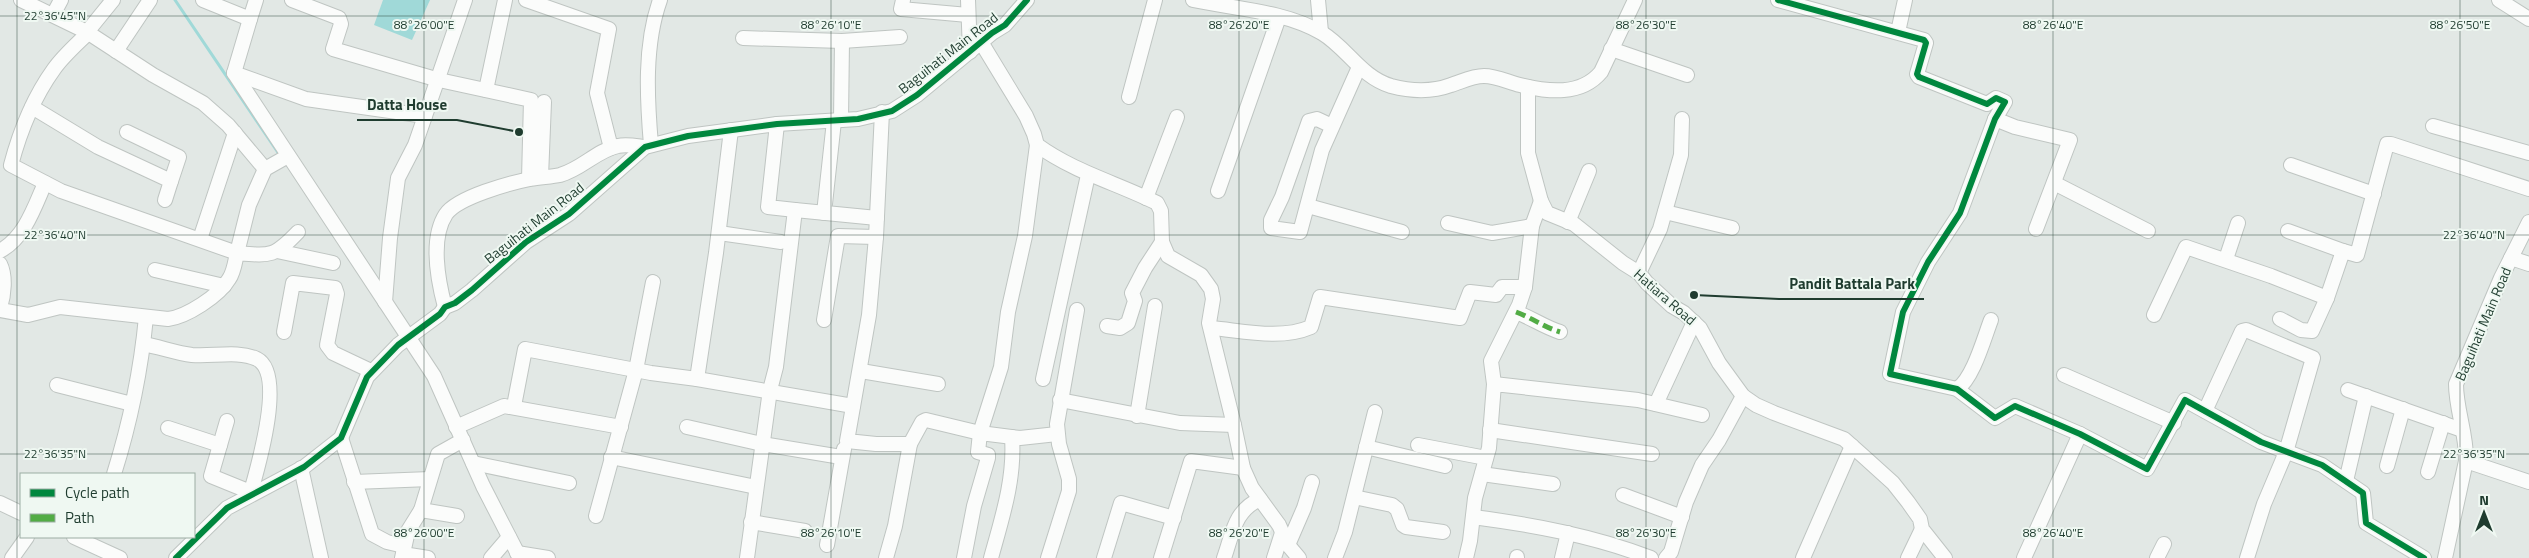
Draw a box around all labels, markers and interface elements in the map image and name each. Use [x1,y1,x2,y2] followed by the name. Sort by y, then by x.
[24,6,86,25] text: 22°36'45"N
[893,7,1002,98] street label: Baguihati Main Road
[394,15,455,34] text: 88°26'00"E
[801,15,862,34] text: 88°26'10"E
[1209,15,1270,34] text: 88°26'20"E
[1616,15,1677,34] text: 88°26'30"E
[2023,15,2084,34] text: 88°26'40"E
[2430,15,2491,34] text: 88°26'50"E
[357,90,457,120] callout: Datta House
[367,93,447,116] text: Datta House
[479,177,588,268] street label: Baguihati Main Road
[24,225,86,244] text: 22°36'40"N
[2443,225,2505,244] text: 22°36'40"N
[1629,264,1701,330] street label: Hatiara Road
[2449,264,2516,384] street label: Baguihati Main Road
[1779,269,1924,299] callout: Pandit Battala Park
[1789,272,1915,295] text: Pandit Battala Park
[24,444,86,463] text: 22°36'35"N
[2443,444,2505,463] text: 22°36'35"N
[20,473,195,538] legend
[65,481,130,504] text: Cycle path
[2459,488,2509,538] north arrow
[2479,489,2489,510] text: N
[65,506,95,529] text: Path
[394,523,455,542] text: 88°26'00"E
[801,523,862,542] text: 88°26'10"E
[1209,523,1270,542] text: 88°26'20"E
[1616,523,1677,542] text: 88°26'30"E
[2023,523,2084,542] text: 88°26'40"E

